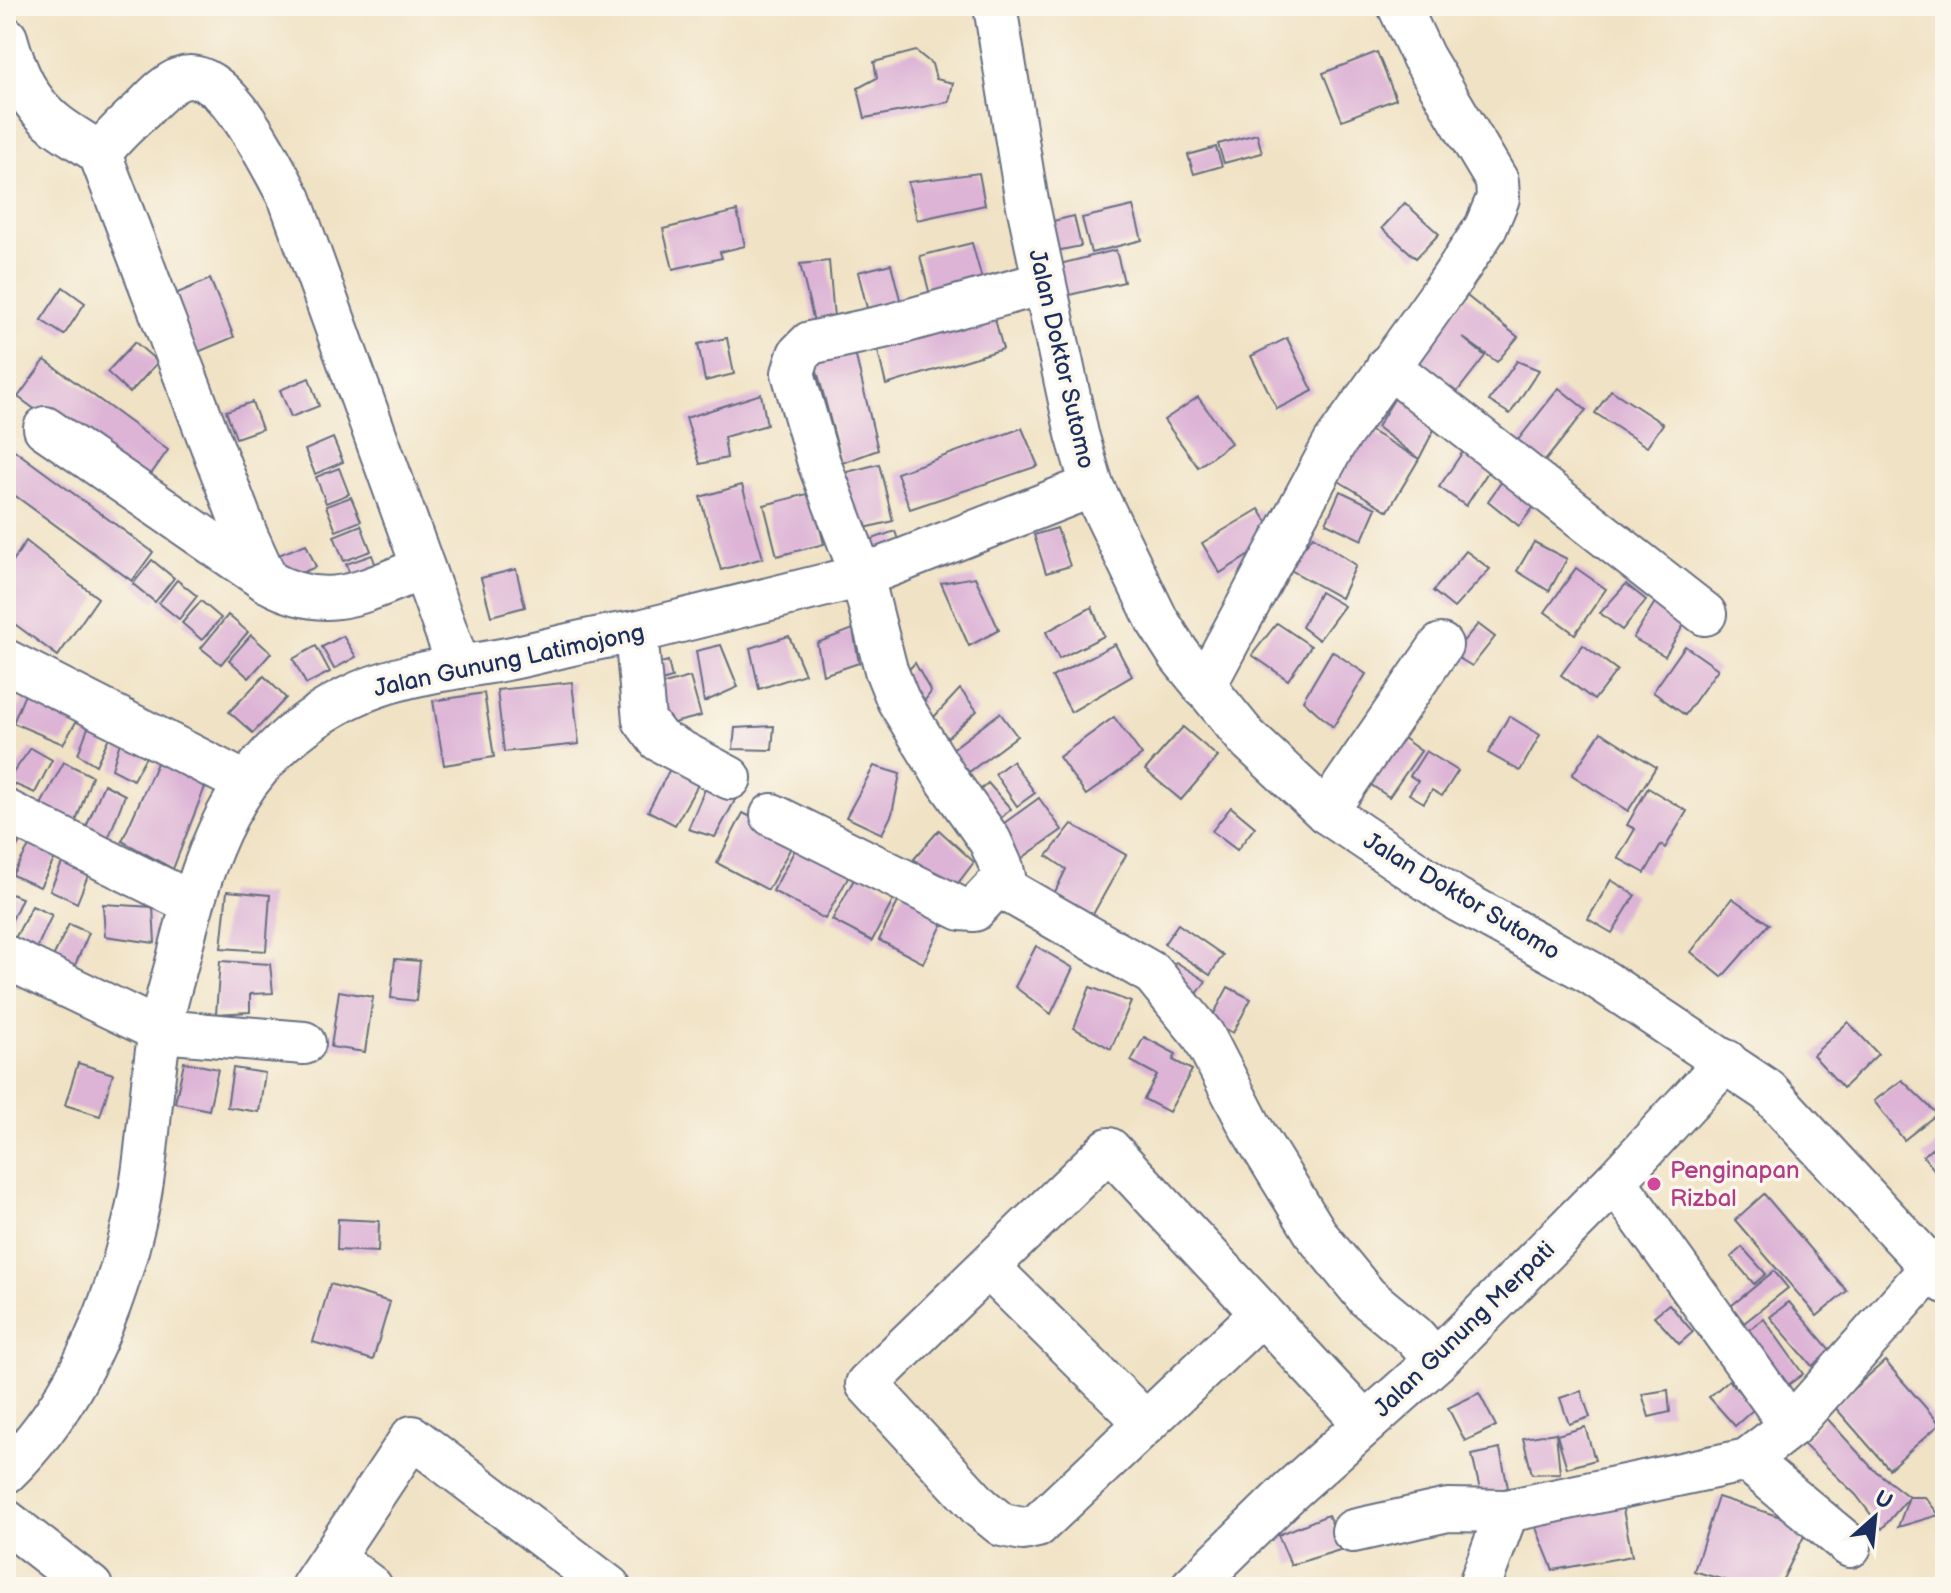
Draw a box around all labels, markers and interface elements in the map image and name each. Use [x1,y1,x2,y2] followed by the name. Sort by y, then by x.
[1022,247,1101,472] street label: Jalan Doktor Sutomo
[371,618,647,703] street label: Jalan Gunung Latimojong
[1358,826,1565,967] street label: Jalan Doktor Sutomo
[1670,1156,1800,1213] place label: Penginapan Rizbal
[1645,1175,1663,1193] marker: Penginapan Rizbal
[1368,1235,1561,1423] street label: Jalan Gunung Merpati
[1835,1477,1915,1557] north arrow
[1870,1485,1897,1516] text: U

